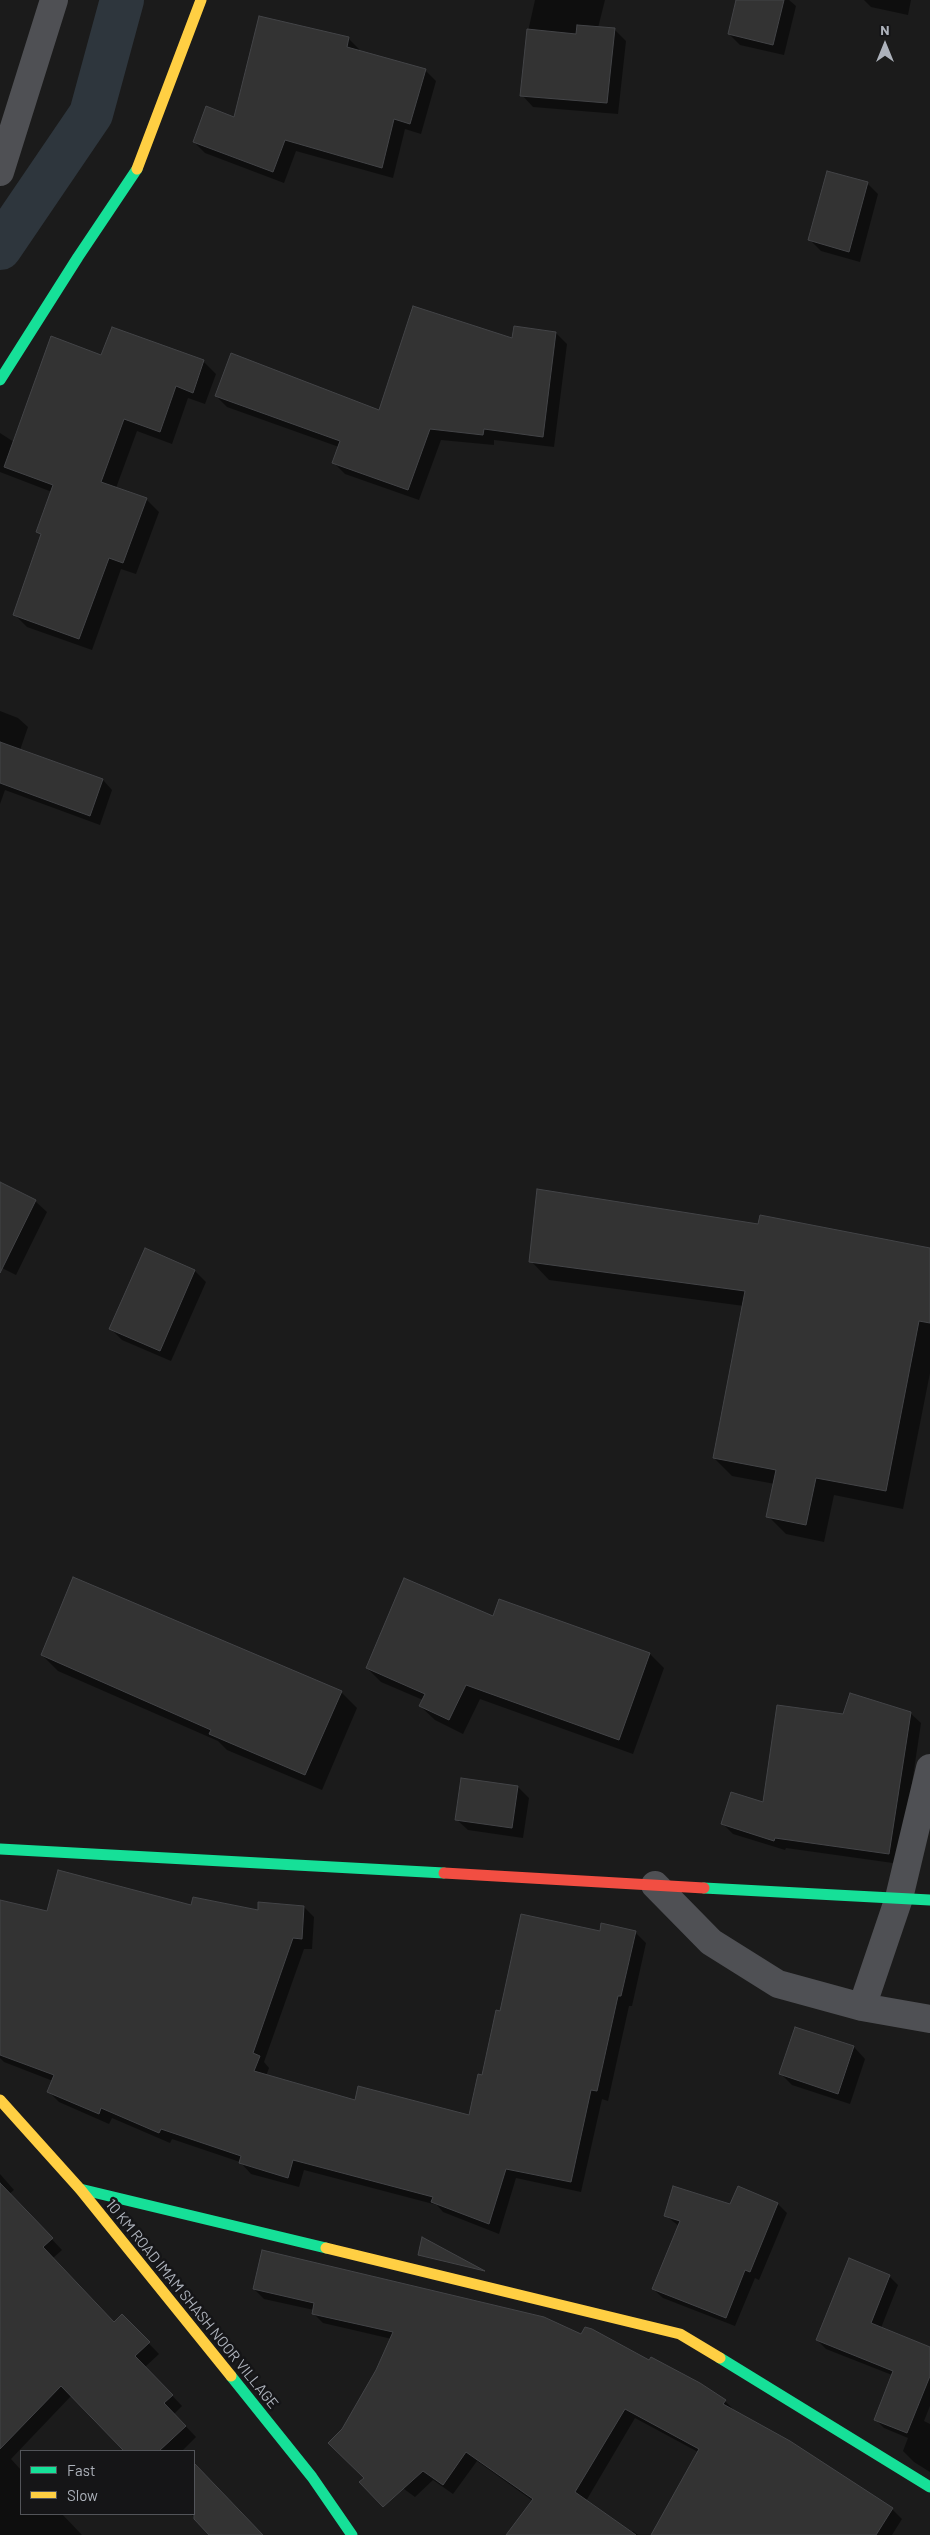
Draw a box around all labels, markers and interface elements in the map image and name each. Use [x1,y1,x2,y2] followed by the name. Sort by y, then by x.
[860,20,910,70] north arrow
[880,21,890,38] text: N
[102,2196,282,2412] street label: 10 KM ROAD IMAM SHASH NOOR VILLAGE
[20,2450,195,2515] legend
[67,2461,95,2479] text: Fast
[67,2486,98,2504] text: Slow

